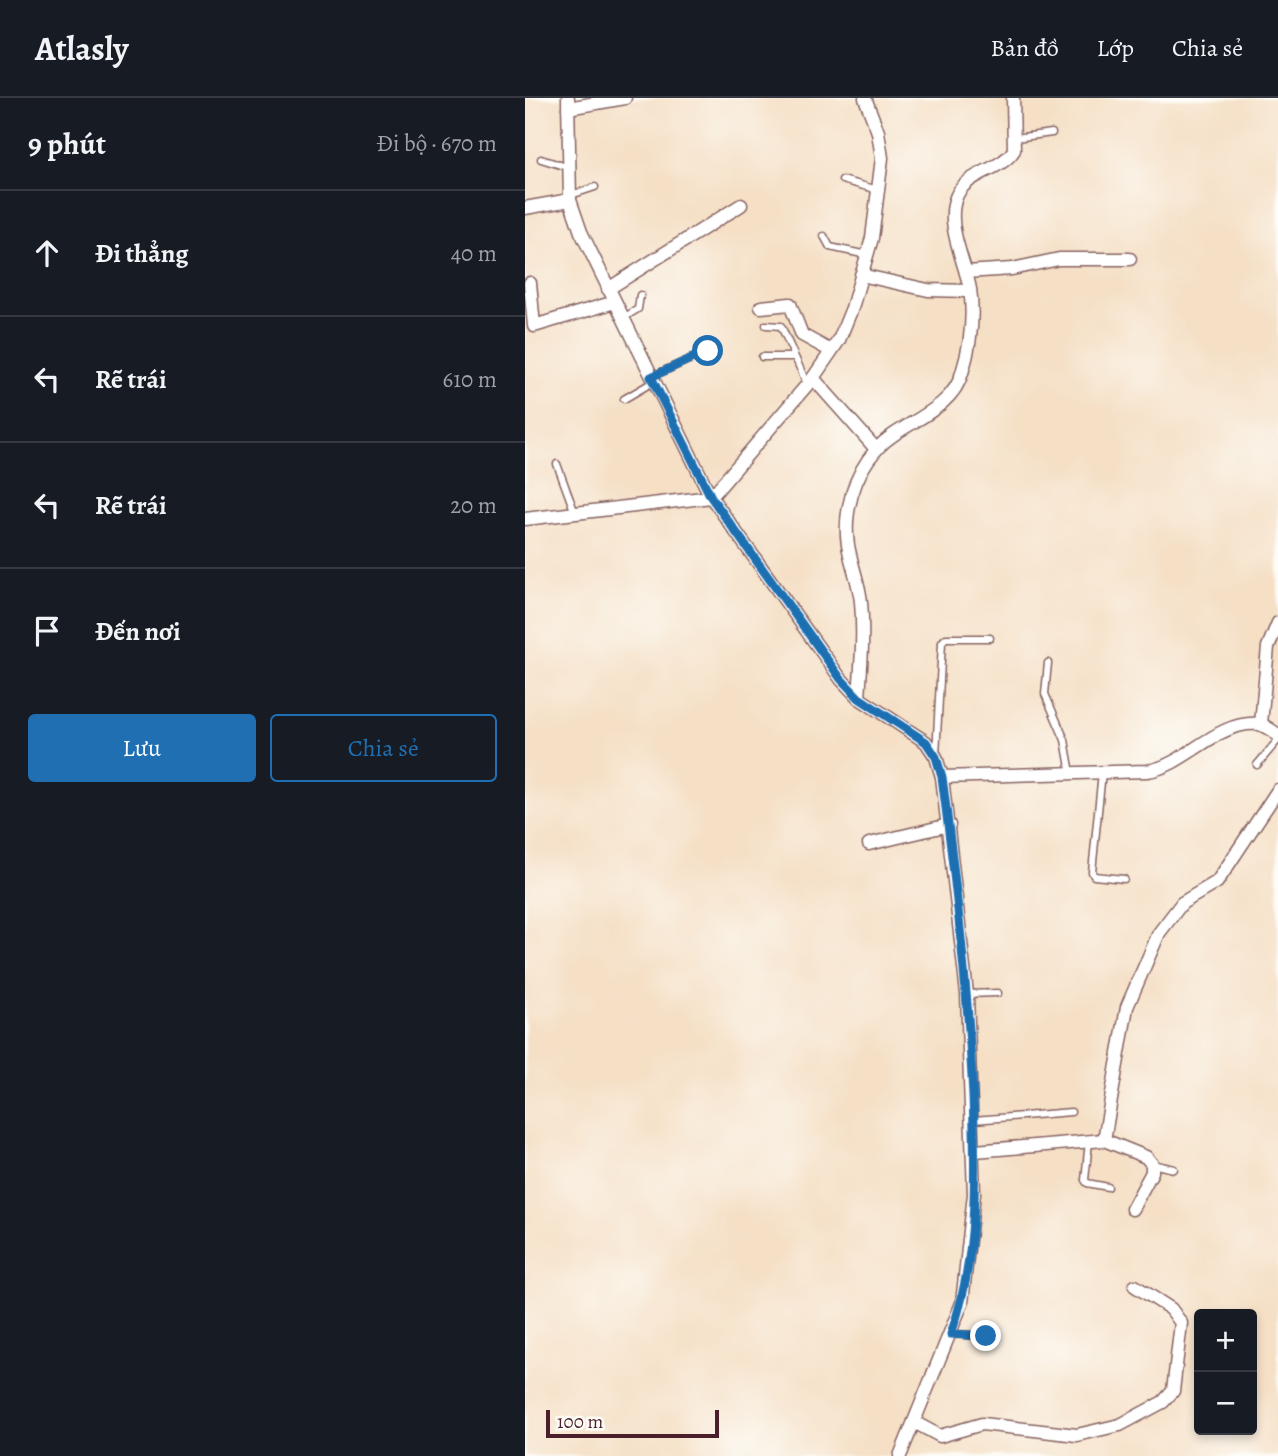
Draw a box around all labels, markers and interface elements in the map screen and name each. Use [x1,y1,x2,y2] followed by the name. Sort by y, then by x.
[35,26,129,71] text: Atlasly
[991,32,1059,64] text: Bản đồ
[1097,32,1134,64] text: Lớp
[1172,32,1243,64] text: Chia sẻ
[28,124,106,164] text: 9 phút
[377,128,497,159] text: Đi bộ · 670 m
[28,234,66,272] icon: ahead
[95,236,189,271] text: Đi thẳng
[451,238,497,269] text: 40 m
[692,335,723,366] route start
[28,360,66,398] icon: left
[95,362,167,397] text: Rẽ trái
[443,364,497,395] text: 610 m
[28,486,66,524] icon: left
[95,488,167,523] text: Rẽ trái
[450,490,497,521] text: 20 m
[28,612,66,650] icon: arrive
[95,614,181,649] text: Đến nơi
[28,714,256,782] button: Lưu
[270,714,497,782] button: Chia sẻ
[1194,1309,1257,1435] map controls
[1194,1309,1257,1372] button: +
[970,1320,1001,1351] route end
[1194,1372,1257,1435] button: −
[546,1407,719,1439] scale bar
[557,1409,603,1435] text: 100 m

